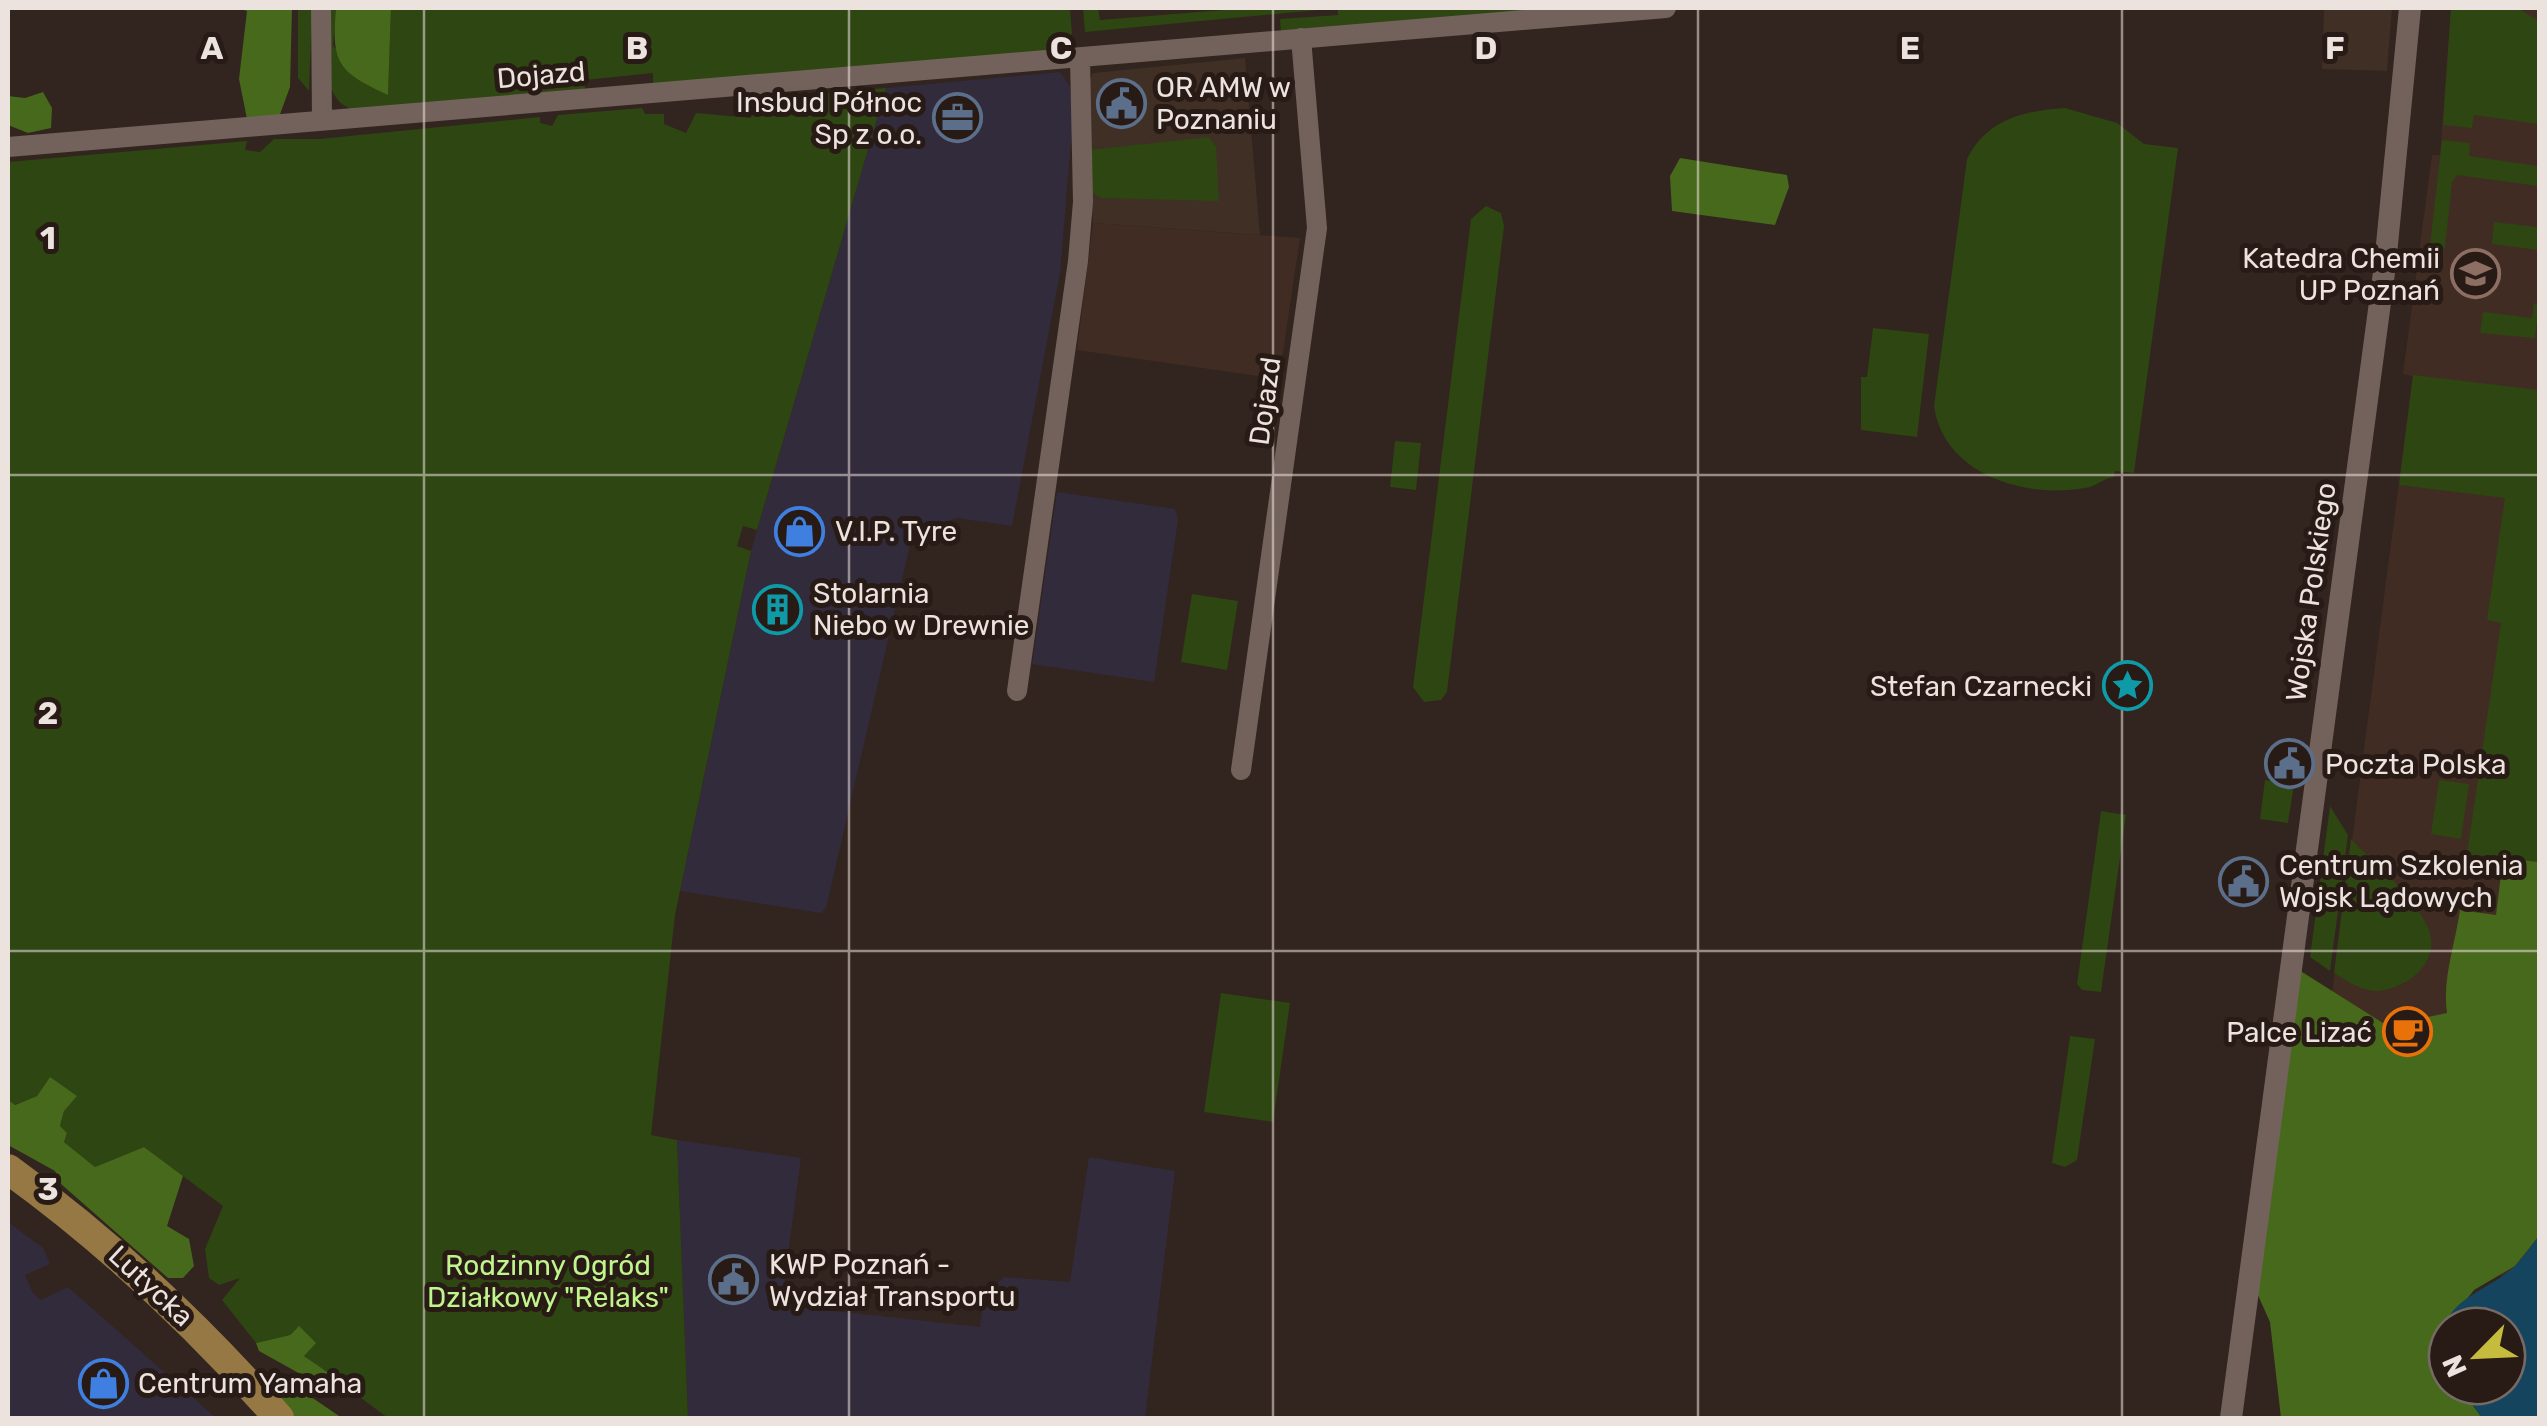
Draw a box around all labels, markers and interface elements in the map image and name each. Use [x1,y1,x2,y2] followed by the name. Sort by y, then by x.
[201,29,224,67] text: A
[626,29,648,67] text: B
[1050,29,1072,67] text: C
[1475,29,1497,67] text: D
[1900,29,1920,67] text: E
[2325,29,2345,67] text: F
[495,55,587,95] street label: Dojazd
[1156,71,1291,136] place label: OR AMW w Poznaniu
[1095,77,1147,129] public building icon: OR AMW w Poznaniu
[736,86,922,151] place label: Insbud Północ Sp z o.o.
[931,92,983,144] office icon: Insbud Północ Sp z o.o.
[40,219,56,257] text: 1
[2242,242,2440,307] place label: Katedra Chemii UP Poznań
[2449,248,2501,300] school or university icon: Katedra Chemii UP Poznań
[1242,355,1288,447] street label: Dojazd
[2279,481,2343,703] street label: Wojska Polskiego
[774,505,826,557] shop icon: V.I.P. Tyre
[835,515,957,548] place label: V.I.P. Tyre
[813,577,1029,642] place label: Stolarnia Niebo w Drewnie
[752,583,804,635] building icon: Stolarnia Niebo w Drewnie
[2101,660,2153,712] place icon: Stefan Czarnecki
[1870,670,2092,703] place label: Stefan Czarnecki
[38,694,58,732] text: 2
[2264,738,2316,790] public building icon: Poczta Polska
[2325,748,2506,781] place label: Poczta Polska
[2279,849,2523,914] place label: Centrum Szkolenia Wojsk Lądowych
[2218,855,2270,907] public building icon: Centrum Szkolenia Wojsk Lądowych
[2381,1006,2433,1058] cafe icon: Palce Lizać
[2226,1016,2372,1049] place label: Palce Lizać
[37,1170,59,1208] text: 3
[102,1239,200,1333] street label: Lutycka
[769,1248,1016,1313] place label: KWP Poznań - Wydział Transportu
[427,1249,669,1314] park label: Rodzinny Ogród Działkowy "Relaks"
[708,1254,760,1306] public building icon: KWP Poznań - Wydział Transportu
[2427,1306,2527,1406] north arrow
[2435,1350,2474,1382] text: N
[77,1357,129,1409] shop icon: Centrum Yamaha
[138,1367,362,1400] place label: Centrum Yamaha

